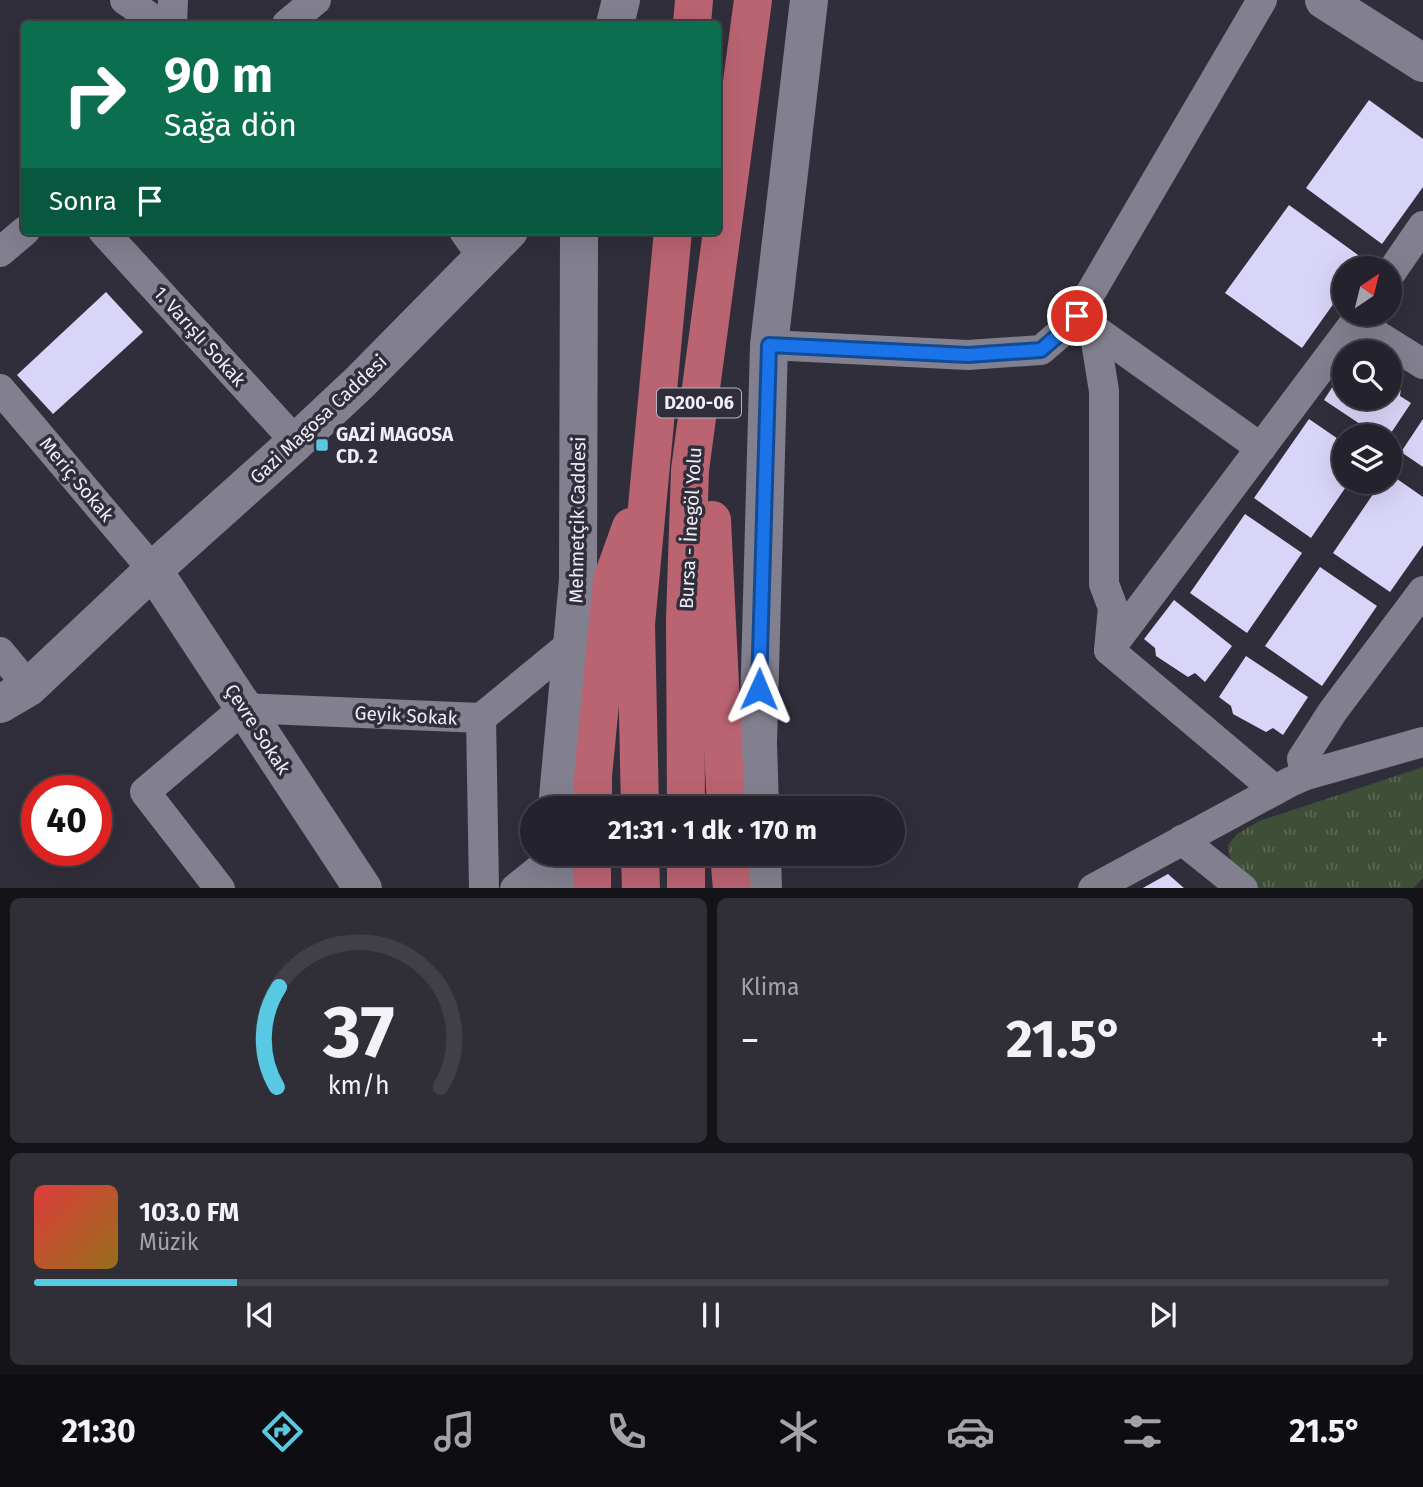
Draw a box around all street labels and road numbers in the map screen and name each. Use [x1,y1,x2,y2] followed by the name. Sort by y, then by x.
[149,282,251,391] street label: 1. Varışlı Sokak
[245,350,392,489] street label: Gazi Magosa Caddesi
[657,388,741,418] road number: D200-06
[35,433,119,526] street label: Meriç Sokak
[565,436,590,604] street label: Mehmetçik Caddesi
[675,447,706,609] street label: Bursa - İnegöl Yolu
[220,680,295,779] street label: Çevre Sokak
[354,701,458,730] street label: Geyik Sokak

